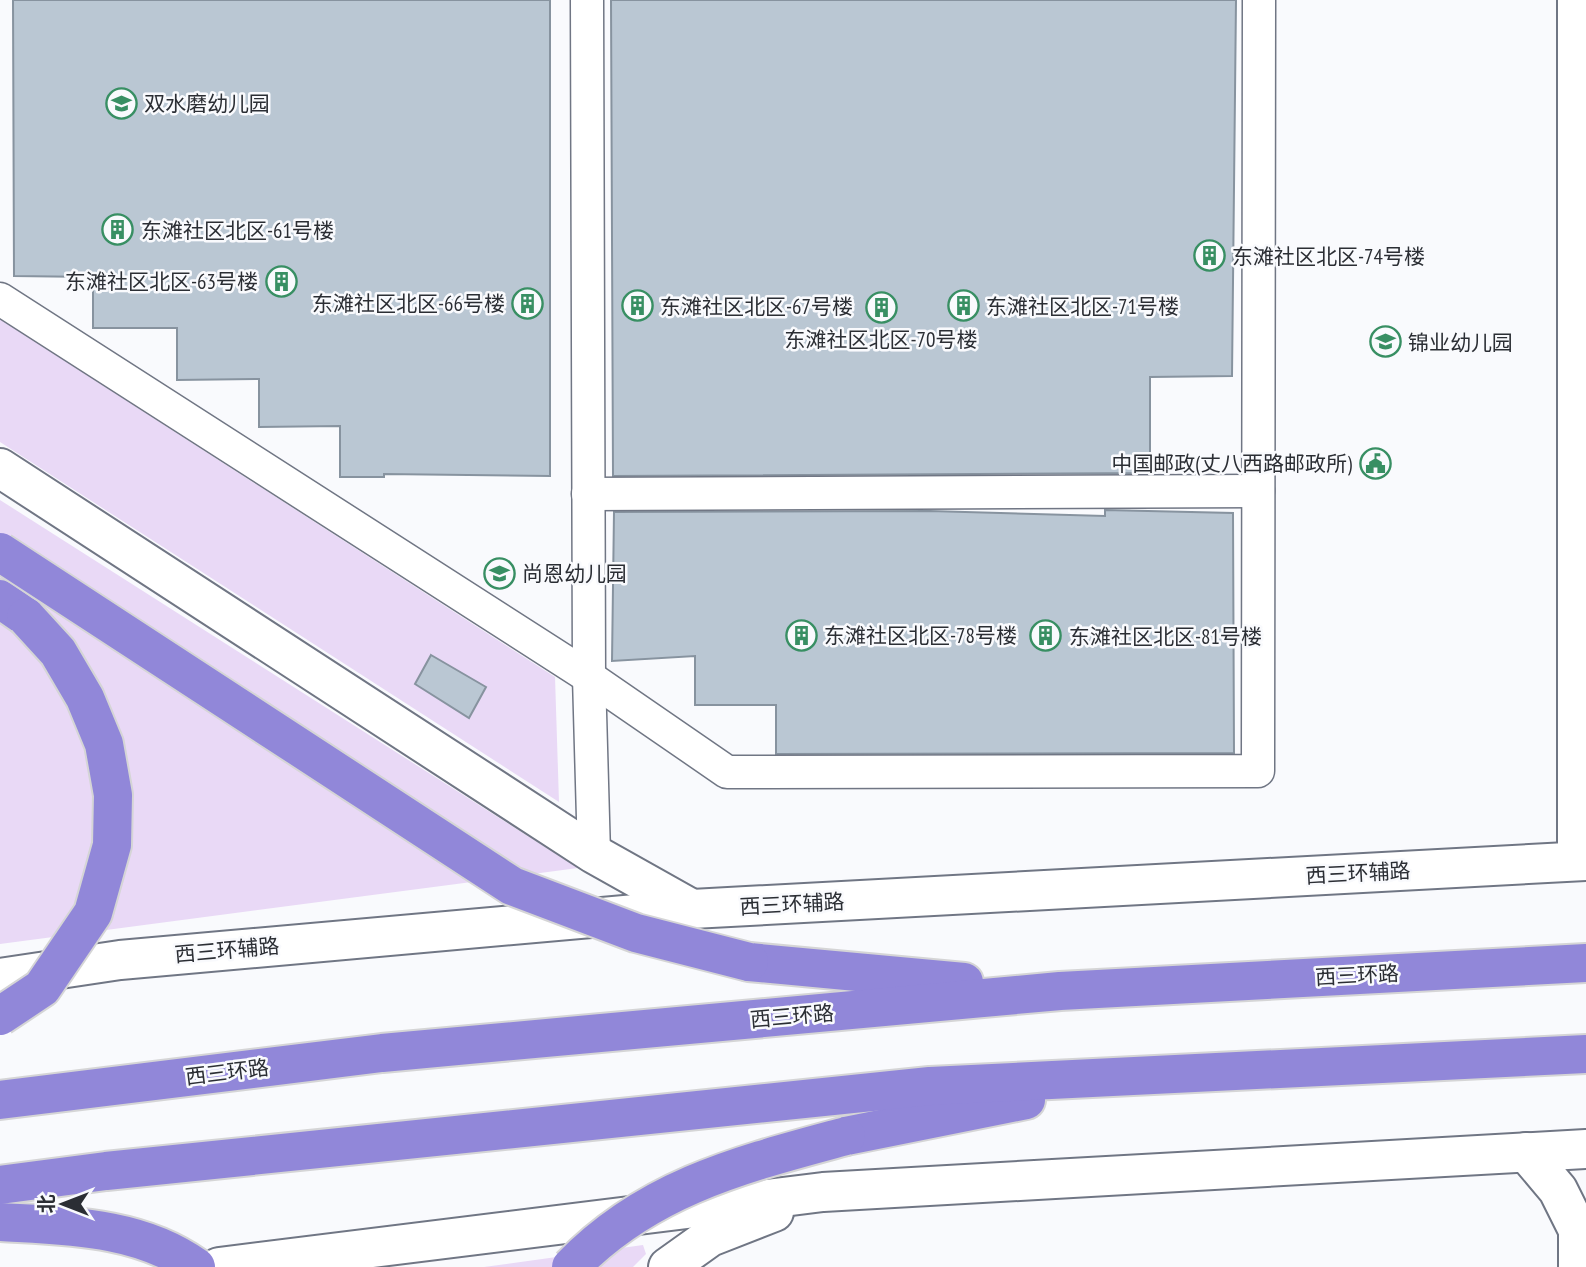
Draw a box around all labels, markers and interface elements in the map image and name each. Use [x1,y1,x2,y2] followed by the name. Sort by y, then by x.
[104,86,138,120] school or university icon: 双水磨幼儿园
[144,90,270,117] place label: 双水磨幼儿园
[101,213,135,247] building icon: 东滩社区北区-61号楼
[141,217,334,244] place label: 东滩社区北区-61号楼
[1192,239,1226,273] building icon: 东滩社区北区-74号楼
[1232,243,1425,270] place label: 东滩社区北区-74号楼
[264,264,298,298] building icon: 东滩社区北区-63号楼
[65,268,258,295] place label: 东滩社区北区-63号楼
[511,286,545,320] building icon: 东滩社区北区-66号楼
[620,289,654,323] building icon: 东滩社区北区-67号楼
[946,289,980,323] building icon: 东滩社区北区-71号楼
[312,290,505,317] place label: 东滩社区北区-66号楼
[864,290,898,324] building icon: 东滩社区北区-70号楼
[660,293,853,320] place label: 东滩社区北区-67号楼
[986,293,1179,320] place label: 东滩社区北区-71号楼
[1368,325,1402,359] school or university icon: 锦业幼儿园
[784,326,978,353] place label: 东滩社区北区-70号楼
[1408,329,1513,356] place label: 锦业幼儿园
[1358,446,1392,480] public building icon: 中国邮政(丈八西路邮政所)
[1111,450,1352,477] place label: 中国邮政(丈八西路邮政所)
[482,556,516,590] school or university icon: 尚恩幼儿园
[522,560,627,587] place label: 尚恩幼儿园
[784,618,818,652] building icon: 东滩社区北区-78号楼
[1029,619,1063,653] building icon: 东滩社区北区-81号楼
[824,622,1017,649] place label: 东滩社区北区-78号楼
[1069,623,1262,650] place label: 东滩社区北区-81号楼
[1305,857,1411,889] street label: 西三环辅路
[739,888,845,920] street label: 西三环辅路
[174,932,280,968] street label: 西三环辅路
[1314,959,1400,991] street label: 西三环路
[749,999,835,1033] street label: 西三环路
[184,1053,270,1091] street label: 西三环路
[28,1169,98,1239] north arrow
[34,1194,58,1214] text: 北

